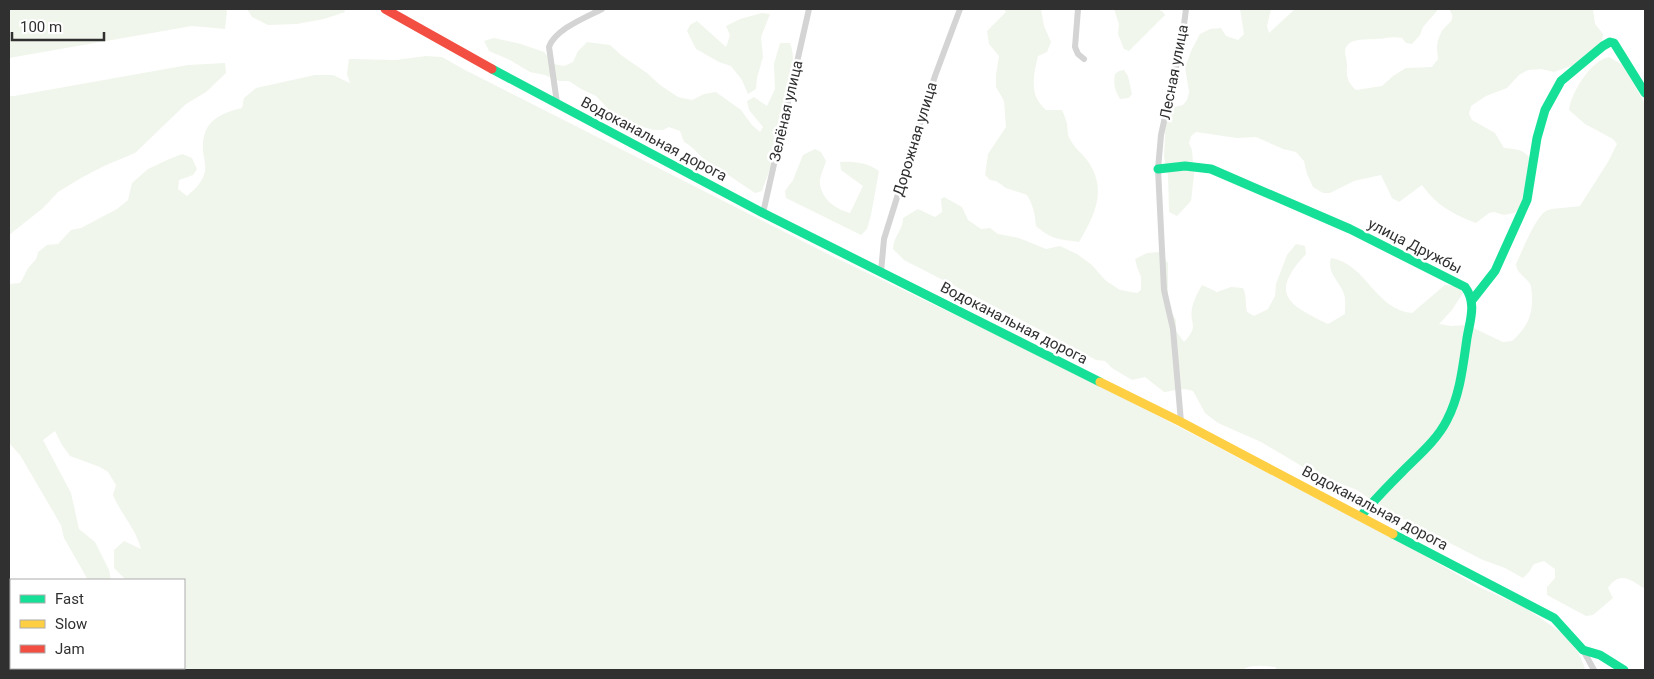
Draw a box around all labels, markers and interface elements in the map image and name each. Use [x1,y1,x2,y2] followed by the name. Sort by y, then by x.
[12,10,105,42] scale bar
[20,18,62,36] text: 100 m
[1156,23,1192,121] street label: Лесная улица
[766,59,806,163] street label: Зелёная улица
[889,80,941,198] street label: Дорожная улица
[578,93,730,185] street label: Водоканальная дорога
[1365,215,1465,277] street label: улица Дружбы
[937,278,1091,368] street label: Водоканальная дорога
[1299,462,1451,554] street label: Водоканальная дорога
[10,579,185,669] legend
[55,590,84,608] text: Fast
[55,615,87,633] text: Slow
[55,640,85,658] text: Jam

